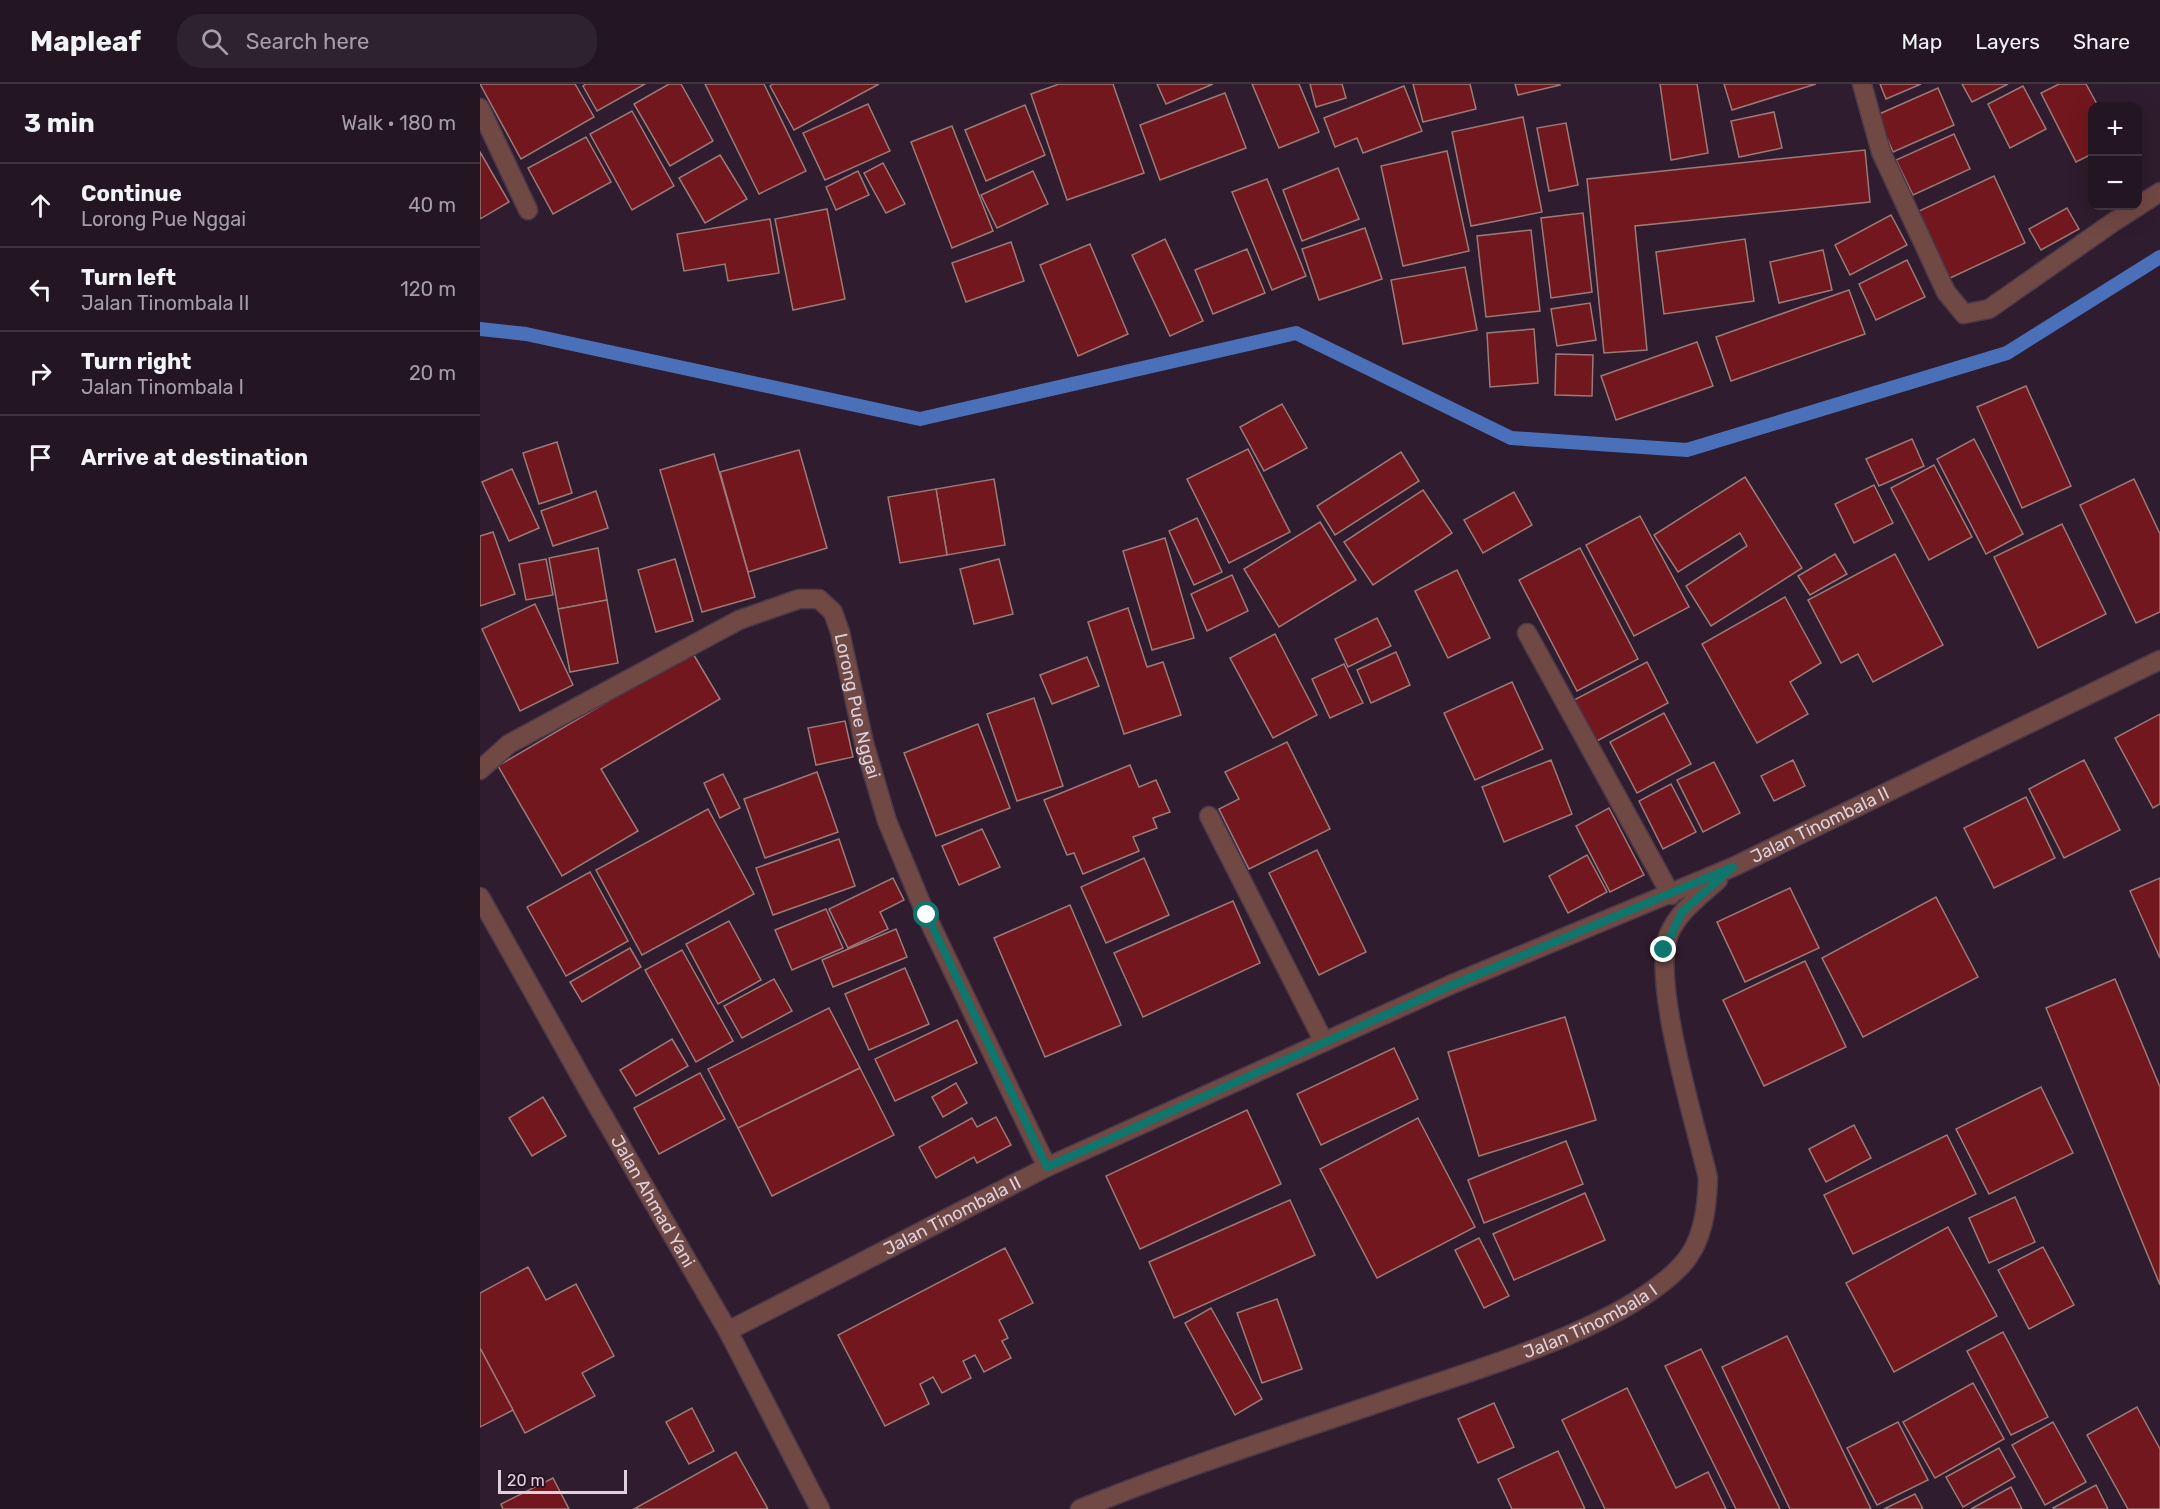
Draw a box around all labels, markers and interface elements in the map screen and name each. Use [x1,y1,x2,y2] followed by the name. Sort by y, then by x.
[177,14,597,68] search box
[30,25,141,58] text: Mapleaf
[198,25,231,58] icon: search
[246,28,369,55] text: Search here
[1901,29,1942,54] text: Map
[1975,29,2040,54] text: Layers
[2073,29,2130,54] text: Share
[2088,102,2142,210] map controls
[2088,102,2142,156] button: +
[24,108,95,139] text: 3 min
[341,111,456,135] text: Walk · 180 m
[2088,156,2142,210] button: −
[81,180,182,207] text: Continue
[24,189,57,222] icon: ahead
[408,193,456,217] text: 40 m
[81,207,246,231] text: Lorong Pue Nggai
[81,264,176,291] text: Turn left
[24,273,57,306] icon: left
[400,277,456,301] text: 120 m
[81,291,249,315] text: Jalan Tinombala II
[81,348,191,375] text: Turn right
[24,357,57,390] icon: right
[409,361,456,385] text: 20 m
[81,375,244,399] text: Jalan Tinombala I
[24,441,57,474] icon: arrive
[81,444,308,471] text: Arrive at destination
[830,631,885,781] street label: Lorong Pue Nggai
[1747,782,1893,868] street label: Jalan Tinombala II
[913,901,939,927] route start
[1650,936,1676,962] route end
[606,1131,700,1271] street label: Jalan Ahmad Yani
[880,1171,1025,1260] street label: Jalan Tinombala II
[1520,1279,1662,1363] street label: Jalan Tinombala I
[498,1467,627,1494] scale bar
[507,1471,545,1490] text: 20 m

